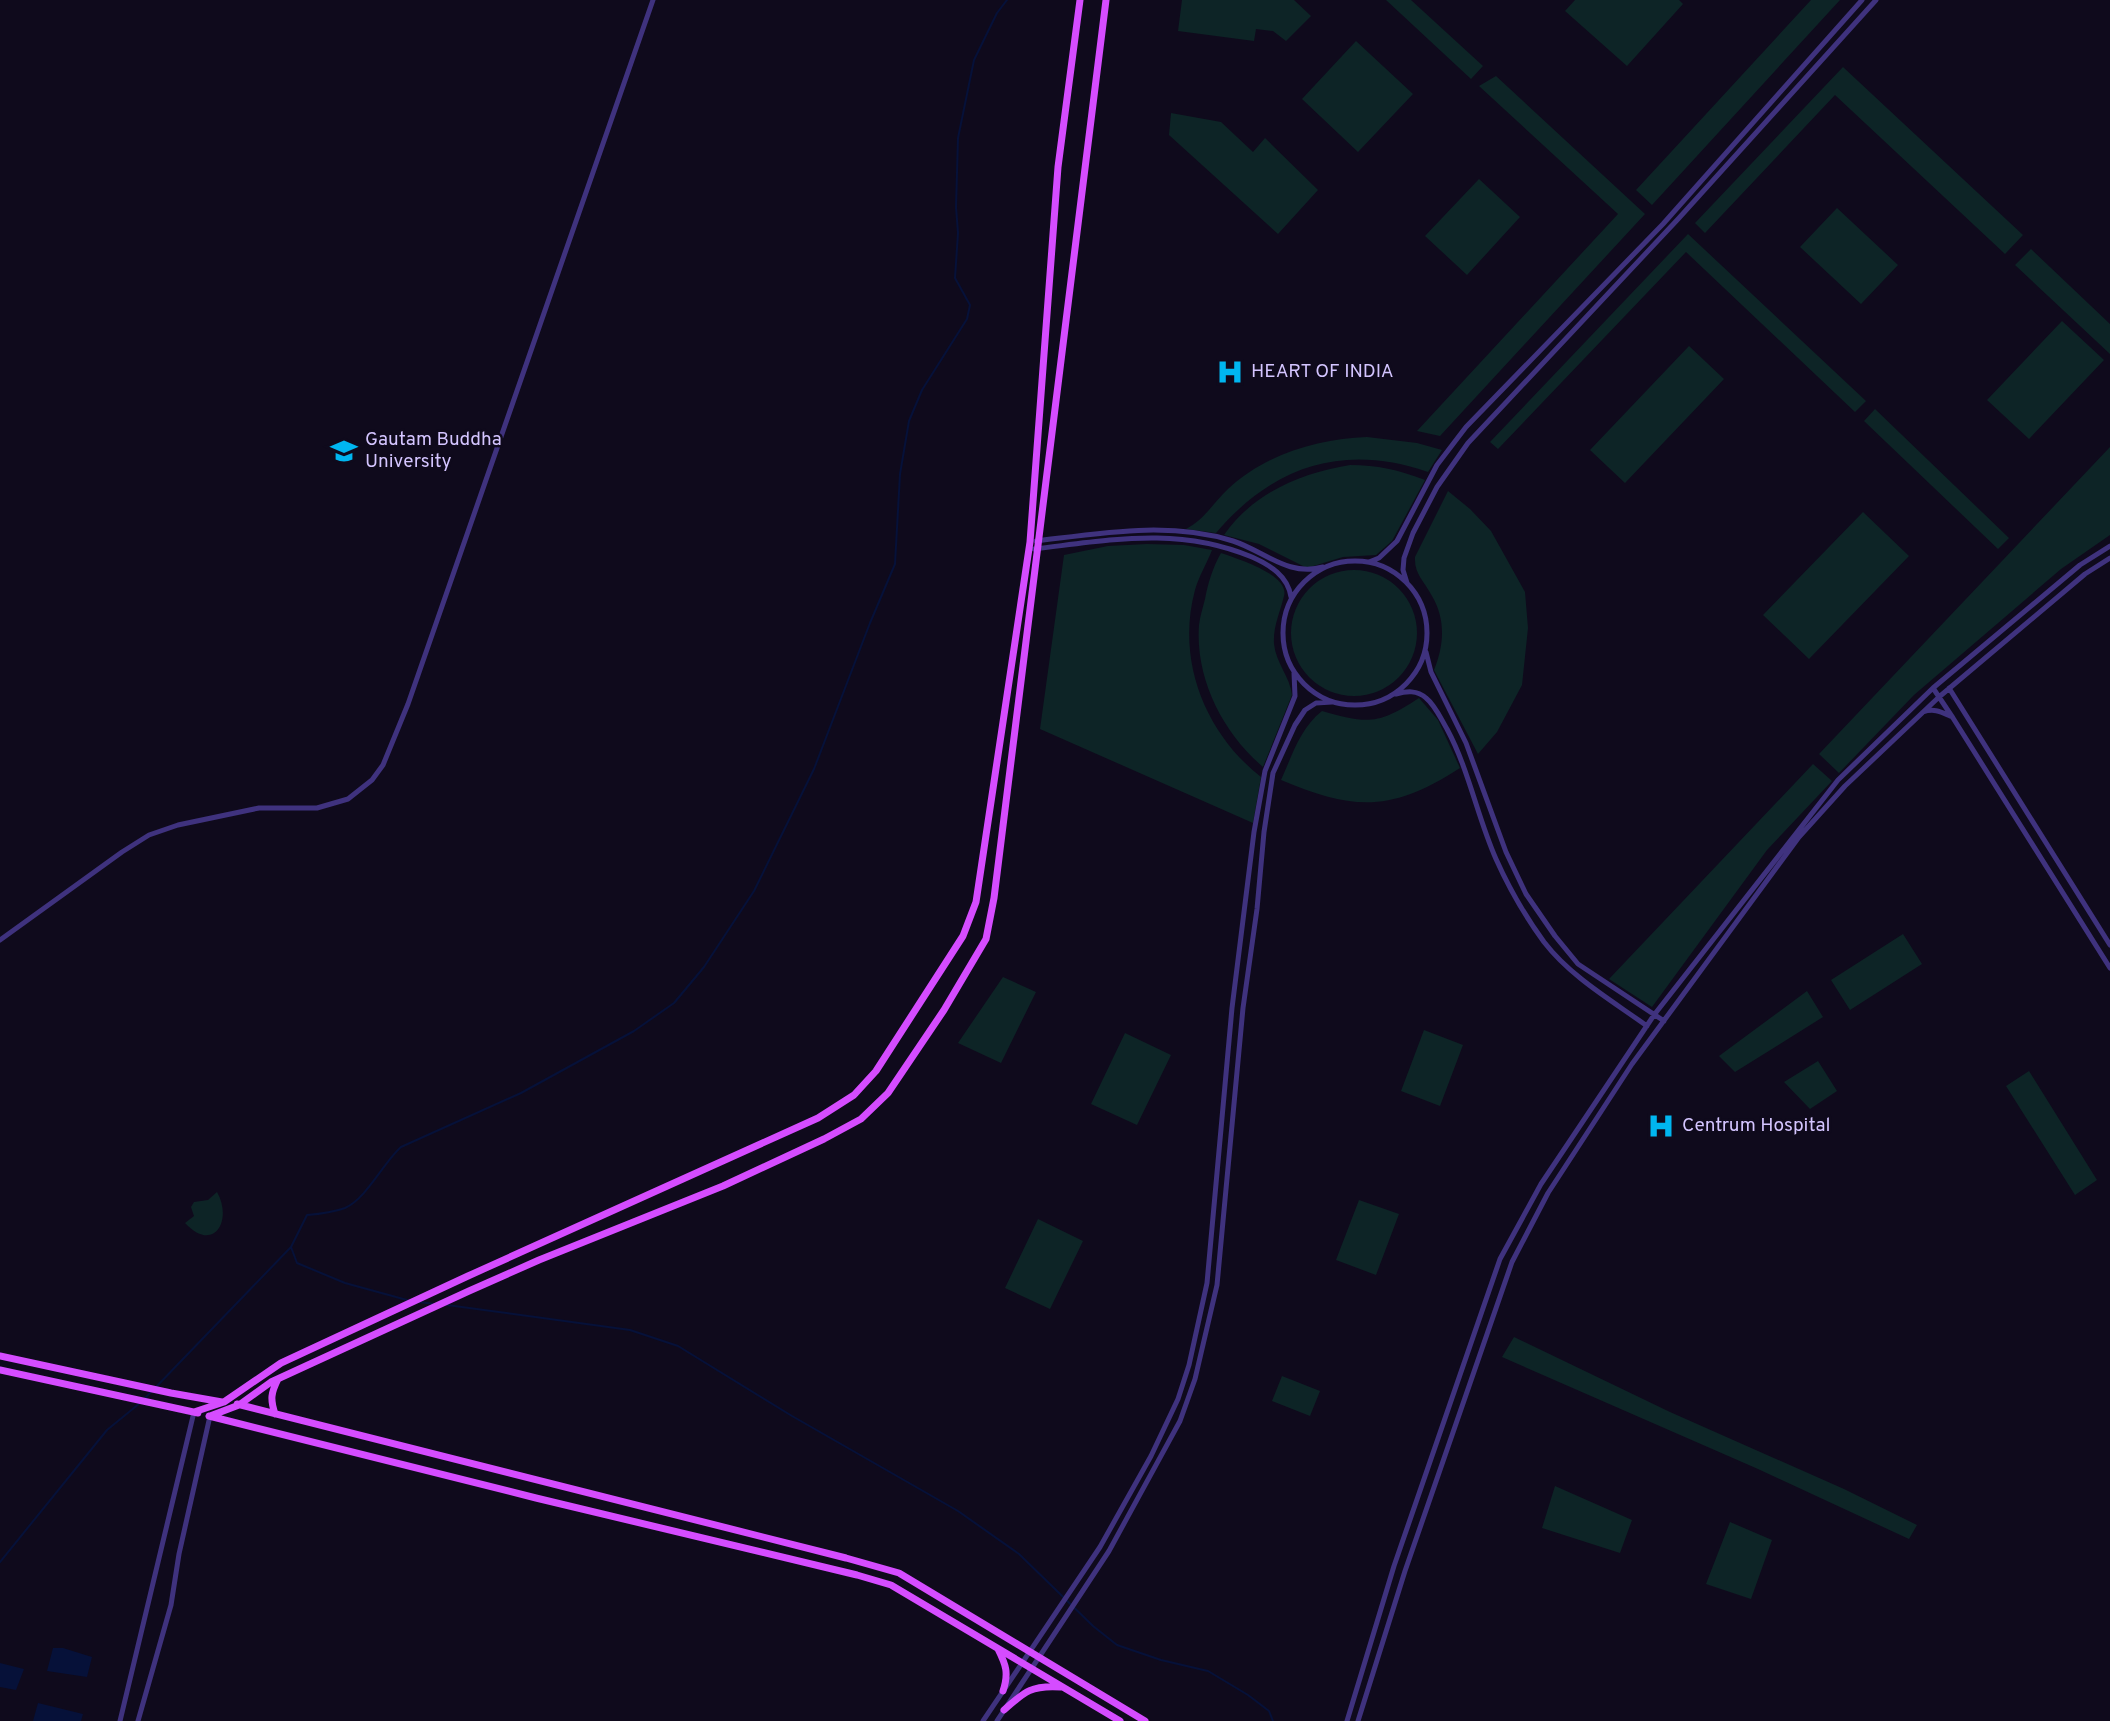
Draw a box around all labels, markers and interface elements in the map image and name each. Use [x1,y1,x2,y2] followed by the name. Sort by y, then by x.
[1215,357,1245,387] hospital icon: HEART OF INDIA
[1251,360,1394,384] place label: HEART OF INDIA
[365,428,502,474] place label: Gautam Buddha University
[329,436,359,466] school or university icon: Gautam Buddha University
[1646,1111,1676,1141] hospital icon: Centrum Hospital
[1682,1114,1830,1138] place label: Centrum Hospital

